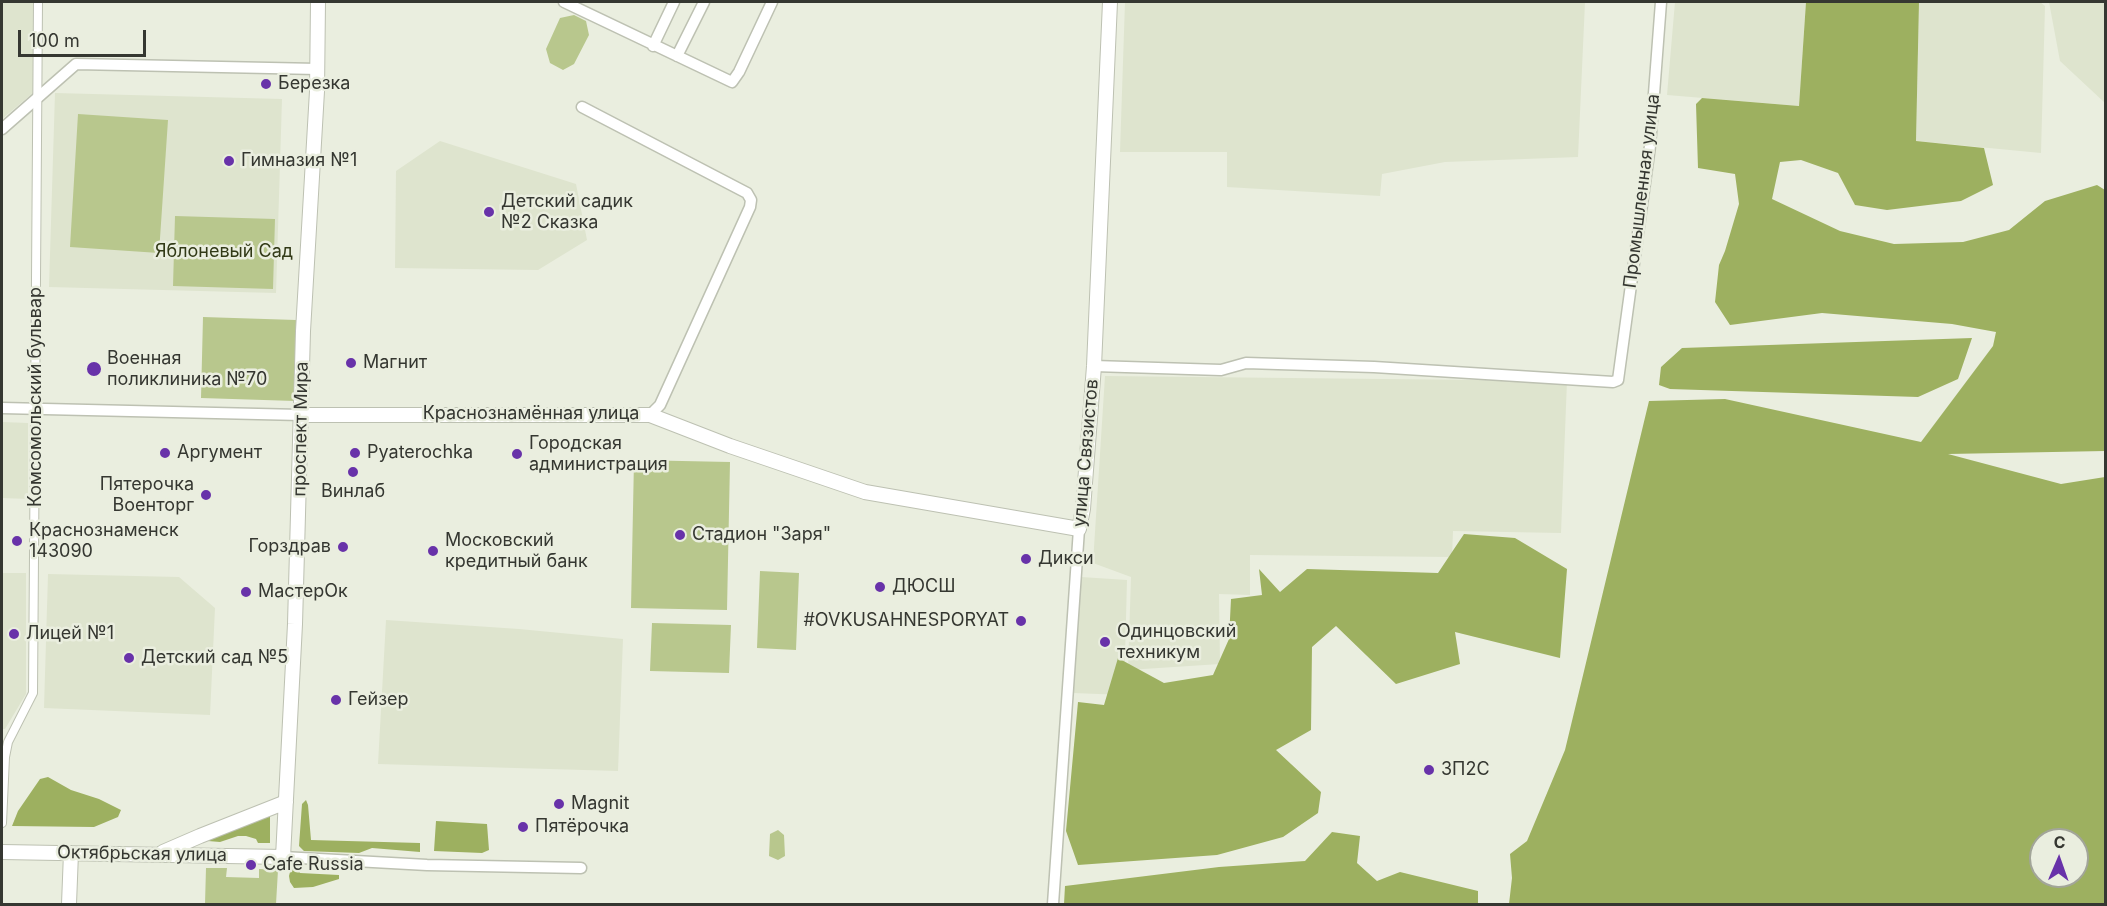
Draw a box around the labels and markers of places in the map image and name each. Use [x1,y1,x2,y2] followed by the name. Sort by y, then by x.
[278,73,350,95] place label: Березка
[259,77,273,91] marker: Березка
[241,150,357,172] place label: Гимназия №1
[222,154,236,168] marker: Гимназия №1
[501,191,633,234] place label: Детский садик №2 Сказка
[482,205,496,219] marker: Детский садик №2 Сказка
[107,348,267,391] place label: Военная поликлиника №70
[363,352,427,374] place label: Магнит
[344,356,358,370] marker: Магнит
[85,360,103,378] marker: Военная поликлиника №70
[529,433,668,476] place label: Городская администрация
[177,442,262,464] place label: Аргумент
[367,442,473,464] place label: Pyaterochka
[158,446,172,460] marker: Аргумент
[348,446,362,460] marker: Pyaterochka
[510,447,524,461] marker: Городская администрация
[346,465,360,479] marker: Винлаб
[100,474,194,516] place label: Пятерочка Военторг
[321,481,385,503] place label: Винлаб
[199,488,213,502] marker: Пятерочка Военторг
[29,520,179,562] place label: Краснознаменск 143090
[692,524,831,546] place label: Стадион "Заря"
[673,528,687,542] marker: Стадион "Заря"
[445,530,588,572] place label: Московский кредитный банк
[10,534,24,548] marker: Краснознаменск 143090
[249,536,331,558] place label: Горздрав
[336,540,350,554] marker: Горздрав
[426,544,440,558] marker: Московский кредитный банк
[1038,548,1094,570] place label: Дикси
[1019,552,1033,566] marker: Дикси
[892,576,955,598] place label: ДЮСШ
[873,580,887,594] marker: ДЮСШ
[258,581,348,603] place label: МастерОк
[239,585,253,599] marker: МастерОк
[803,610,1009,632] place label: #OVKUSAHNESPORYAT
[1014,614,1028,628] marker: #OVKUSAHNESPORYAT
[1117,621,1236,664] place label: Одинцовский техникум
[26,623,114,645] place label: Лицей №1
[7,627,21,641] marker: Лицей №1
[1098,635,1112,649] marker: Одинцовский техникум
[141,647,288,669] place label: Детский сад №5
[122,651,136,665] marker: Детский сад №5
[348,689,409,711] place label: Гейзер
[329,693,343,707] marker: Гейзер
[1441,759,1490,781] place label: 3П2С
[1422,763,1436,777] marker: 3П2С
[571,793,629,815] place label: Magnit
[552,797,566,811] marker: Magnit
[535,816,629,838] place label: Пятёрочка
[516,820,530,834] marker: Пятёрочка
[263,854,364,876] place label: Cafe Russia
[244,858,258,872] marker: Cafe Russia

